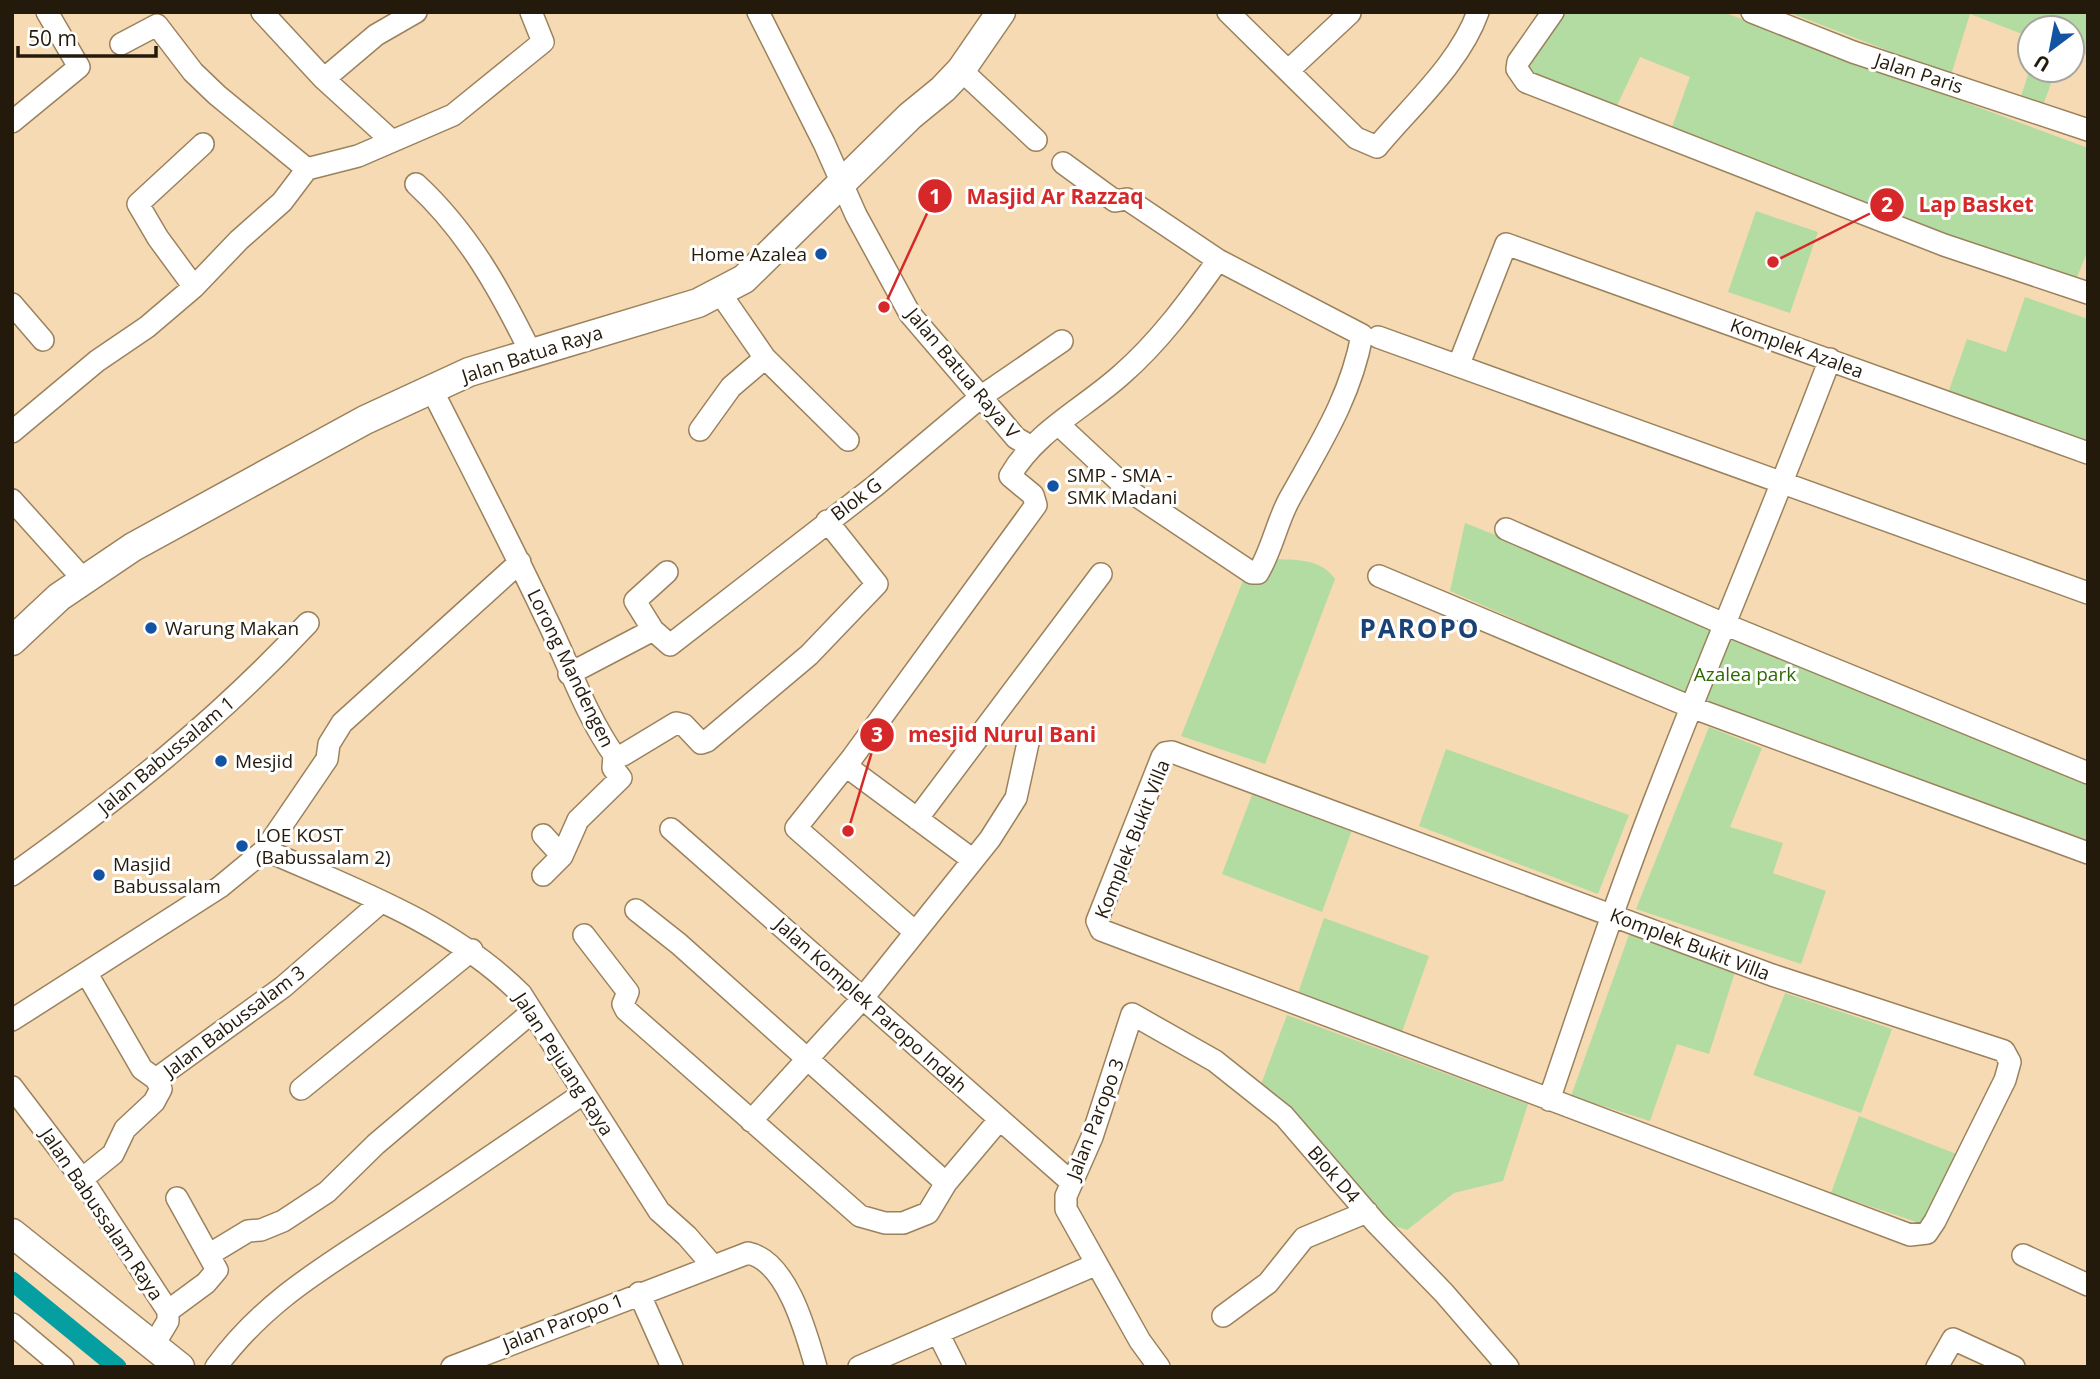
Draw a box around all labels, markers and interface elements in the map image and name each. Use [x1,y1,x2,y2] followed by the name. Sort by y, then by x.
[18,14,156,58] scale bar
[2016,14,2086,84] north arrow
[28,24,77,52] text: 50 m
[1870,46,1966,99] street label: Jalan Paris
[2029,49,2055,78] text: U
[917,175,1157,217] callout: Masjid Ar Razzaq
[929,182,941,210] text: 1
[967,182,1143,210] text: Masjid Ar Razzaq
[1869,184,2047,226] callout: Lap Basket
[1881,190,1893,218] text: 2
[1918,190,2034,218] text: Lap Basket
[691,241,807,267] place label: Home Azalea
[813,246,829,262] marker: Home Azalea
[899,301,1026,444] street label: Jalan Batua Raya V
[1727,312,1867,384] street label: Komplek Azalea
[456,319,606,390] street label: Jalan Batua Raya
[1067,462,1177,510] place label: SMP - SMA - SMK Madani
[825,471,887,527] street label: Blok G
[1045,478,1061,494] marker: SMP - SMA - SMK Madani
[521,584,621,752] street label: Lorong Mandengen
[1359,610,1481,646] district label: PAROPO
[165,615,299,641] place label: Warung Makan
[143,620,159,636] marker: Warung Makan
[1694,661,1796,687] park label: Azalea park
[91,690,240,821] street label: Jalan Babussalam 1
[859,714,1111,756] callout: mesjid Nurul Bani
[871,720,883,748] text: 3
[908,720,1096,748] text: mesjid Nurul Bani
[235,748,293,774] place label: Mesjid
[213,753,229,769] marker: Mesjid
[1088,756,1176,922] street label: Komplek Bukit Villa
[256,822,391,870] place label: LOE KOST (Babussalam 2)
[234,838,250,854] marker: LOE KOST (Babussalam 2)
[113,851,221,899] place label: Masjid Babussalam
[91,867,107,883] marker: Masjid Babussalam
[1606,902,1774,986] street label: Komplek Bukit Villa
[768,910,973,1098] street label: Jalan Komplek Paropo Indah
[156,959,310,1084] street label: Jalan Babussalam 3
[507,986,620,1141] street label: Jalan Pejuang Raya
[1059,1055,1130,1185] street label: Jalan Paropo 3
[33,1121,169,1305] street label: Jalan Babussalam Raya
[1302,1140,1366,1208] street label: Blok D4
[497,1287,627,1358] street label: Jalan Paropo 1

